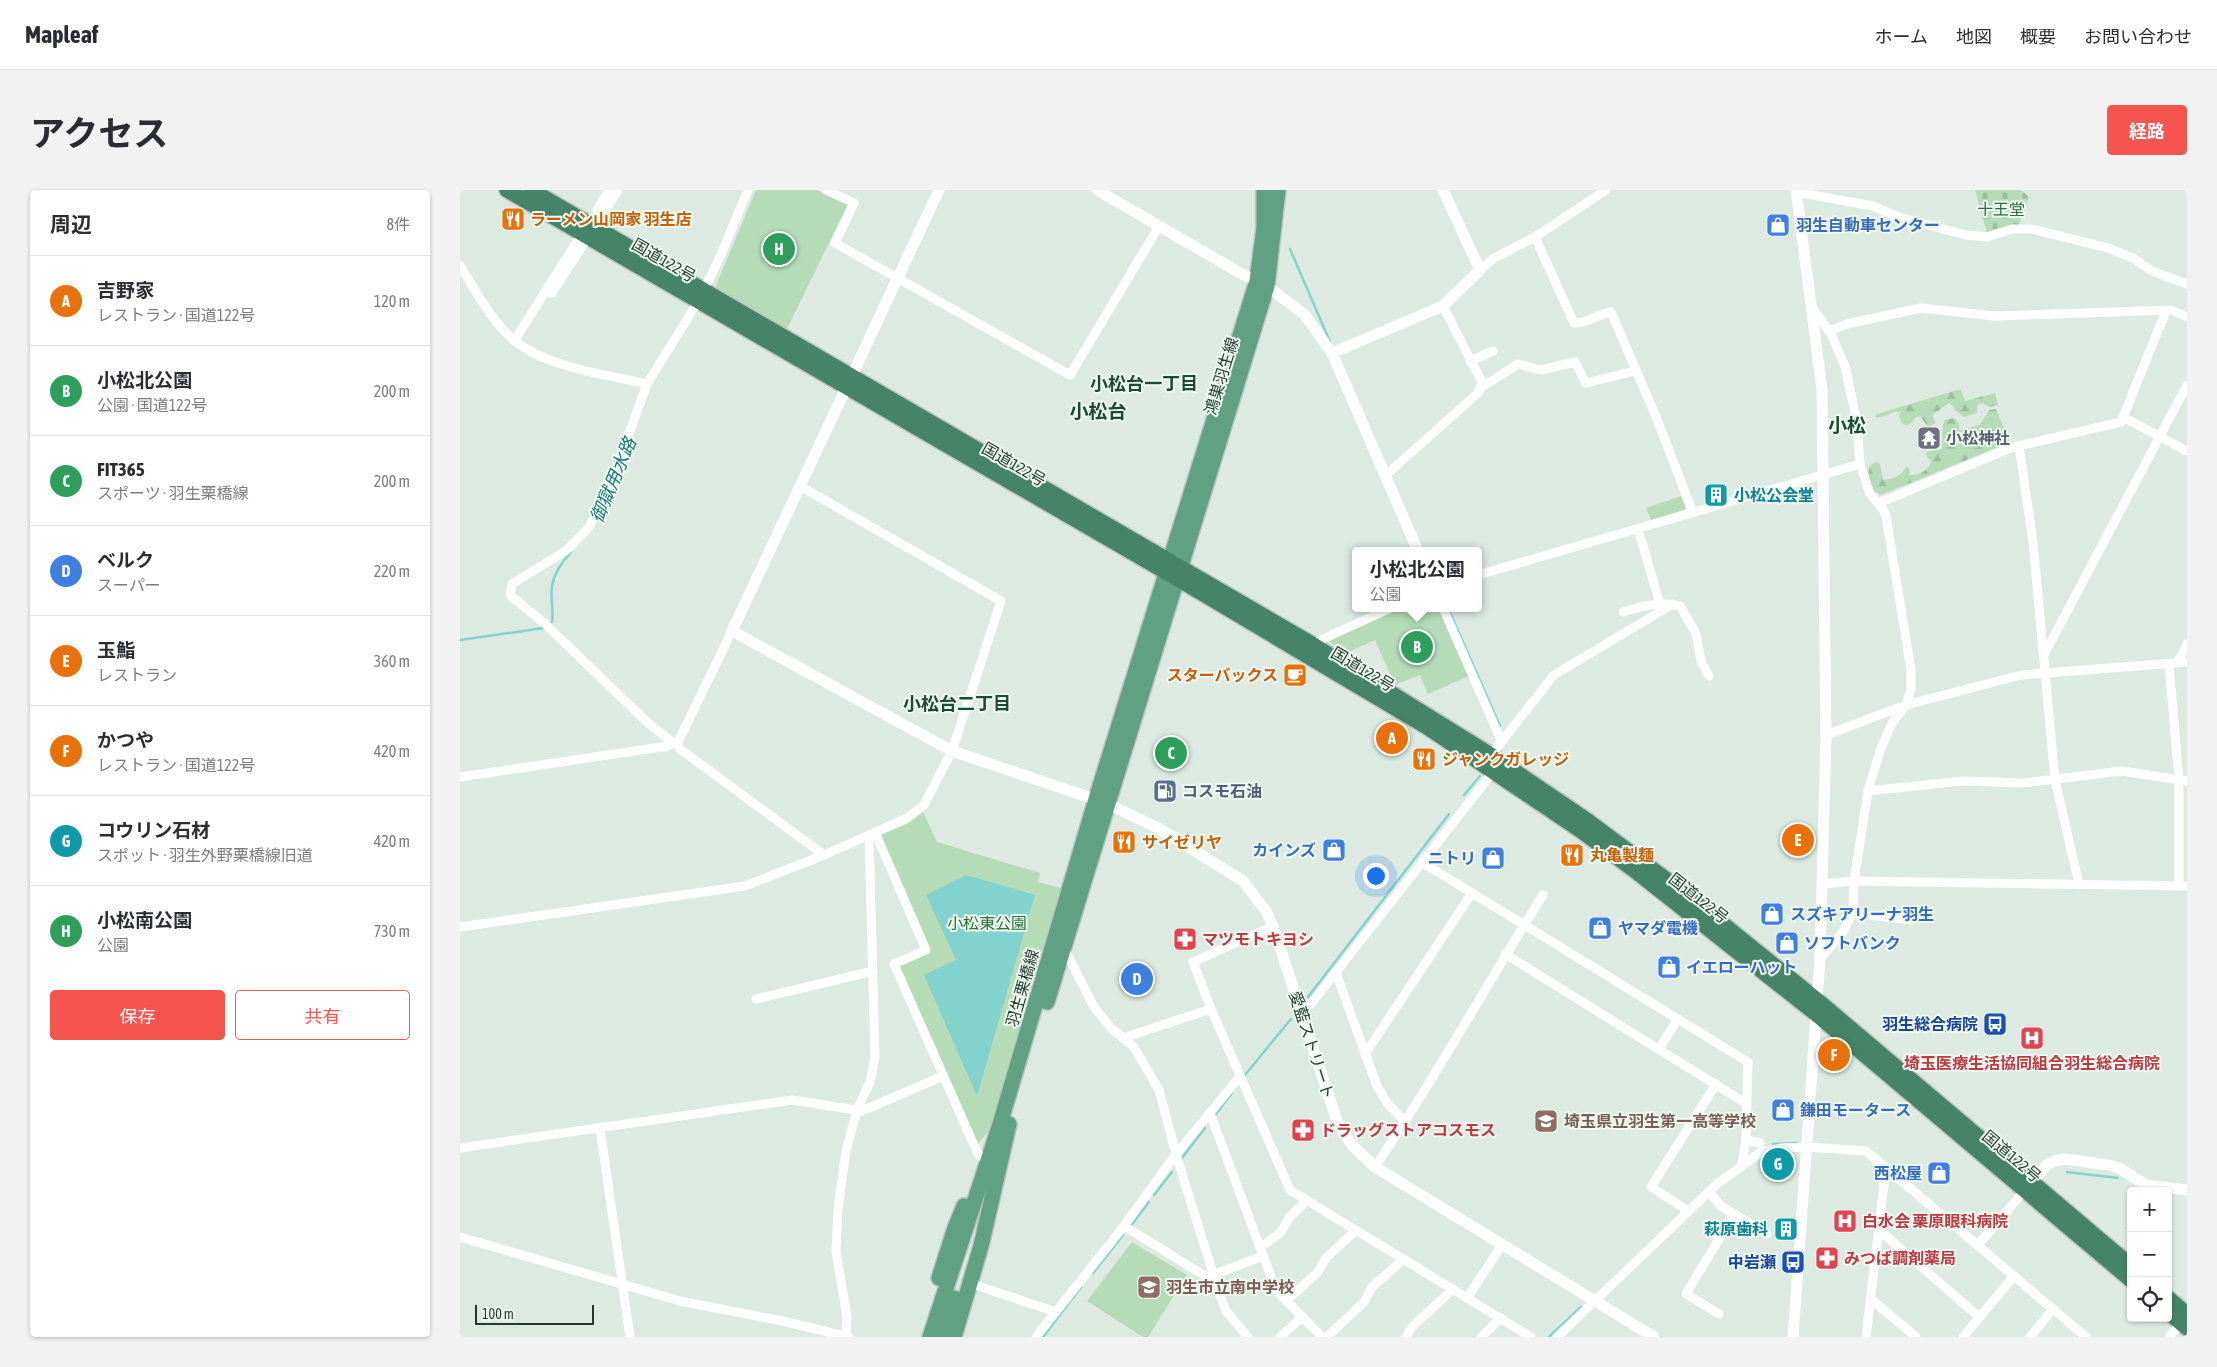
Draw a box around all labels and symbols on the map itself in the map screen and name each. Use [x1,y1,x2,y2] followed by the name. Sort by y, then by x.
[1977,200,2025,218] park label: 十王堂
[500,206,526,232] restaurant icon: ラーメン山岡家 羽生店
[530,210,692,228] place label: ラーメン山岡家 羽生店
[1765,212,1791,238] shop icon: 羽生自動車センター
[1796,216,1940,234] place label: 羽生自動車センター
[763,230,795,268] pin: H
[629,235,699,285] street label: 国道122号
[1201,335,1241,417] street label: 鴻巣羽生線
[1090,373,1198,394] district label: 小松台一丁目
[1069,400,1127,422] district label: 小松台
[1828,414,1866,436] district label: 小松
[1916,425,1942,451] temple icon: 小松神社
[1946,429,2010,447] place label: 小松神社
[586,433,641,526] water label: 御獄用水路
[979,439,1049,489] street label: 国道122号
[1703,482,1729,508] building icon: 小松公会堂
[1734,486,1814,504] place label: 小松公会堂
[1401,628,1433,666] pin: B
[1328,643,1398,695] street label: 国道122号
[1282,662,1308,688] cafe icon: スターバックス
[1167,666,1278,684] place label: スターバックス
[903,693,1011,714] district label: 小松台二丁目
[1376,719,1408,757] pin: A
[1155,734,1187,772] pin: C
[1411,746,1437,772] restaurant icon: ジャンクガレッジ
[1442,750,1569,768] place label: ジャンクガレッジ
[1152,778,1178,804] fuel station icon: コスモ石油
[1182,782,1262,800] place label: コスモ石油
[1782,821,1814,859] pin: E
[1111,829,1137,855] restaurant icon: サイゼリヤ
[1142,833,1222,851] place label: サイゼリヤ
[1321,837,1347,863] shop icon: カインズ
[1252,841,1316,859] place label: カインズ
[1559,842,1585,868] restaurant icon: 丸亀製麺
[1480,845,1506,871] shop icon: ニトリ
[1590,846,1654,864] place label: 丸亀製麺
[1428,849,1476,867] place label: ニトリ
[1363,863,1389,889] your location
[1666,869,1732,927] street label: 国道122号
[1759,901,1785,927] shop icon: スズキアリーナ羽生
[1790,905,1934,923] place label: スズキアリーナ羽生
[947,914,1027,932] park label: 小松東公園
[1587,915,1613,941] shop icon: ヤマダ電機
[1618,919,1698,937] place label: ヤマダ電機
[1172,926,1198,952] pharmacy icon: マツモトキヨシ
[1202,930,1314,948] place label: マツモトキヨシ
[1774,930,1800,956] shop icon: ソフトバンク
[1804,934,1901,952] place label: ソフトバンク
[1002,947,1042,1029] street label: 羽生栗橋線
[1656,954,1682,980] shop icon: イエローハット
[1686,958,1798,976] place label: イエローハット
[1121,960,1153,998] pin: D
[1286,989,1338,1101] street label: 愛藍ストリート
[1982,1011,2008,1037] bus stop icon: 羽生総合病院
[1882,1015,1978,1033] place label: 羽生総合病院
[2019,1025,2045,1051] hospital icon: 埼玉医療生活協同組合羽生総合病院
[1818,1036,1850,1074] pin: F
[1904,1054,2160,1072] place label: 埼玉医療生活協同組合羽生総合病院
[1770,1097,1796,1123] shop icon: 鎌田モータース
[1800,1101,1911,1119] place label: 鎌田モータース
[1533,1108,1559,1134] school or university icon: 埼玉県立羽生第一高等学校
[1564,1112,1756,1130] place label: 埼玉県立羽生第一高等学校
[1290,1117,1316,1143] pharmacy icon: ドラッグストアコスモス
[1320,1121,1496,1139] place label: ドラッグストアコスモス
[1979,1126,2045,1186] street label: 国道122号
[1762,1145,1794,1183] pin: G
[1926,1160,1952,1186] shop icon: 西松屋
[1874,1164,1922,1182] place label: 西松屋
[1832,1208,1858,1234] hospital icon: 白水会 栗原眼科病院
[1862,1212,2008,1230] place label: 白水会 栗原眼科病院
[1773,1216,1799,1242] building icon: 萩原歯科
[1704,1220,1768,1238] place label: 萩原歯科
[1814,1245,1840,1271] pharmacy icon: みつば調剤薬局
[1780,1249,1806,1275] bus stop icon: 中岩瀬
[1844,1249,1956,1267] place label: みつば調剤薬局
[1728,1253,1776,1271] place label: 中岩瀬
[1136,1274,1162,1300] school or university icon: 羽生市立南中学校
[1166,1278,1294,1296] place label: 羽生市立南中学校
[475,1302,594,1325] scale bar

